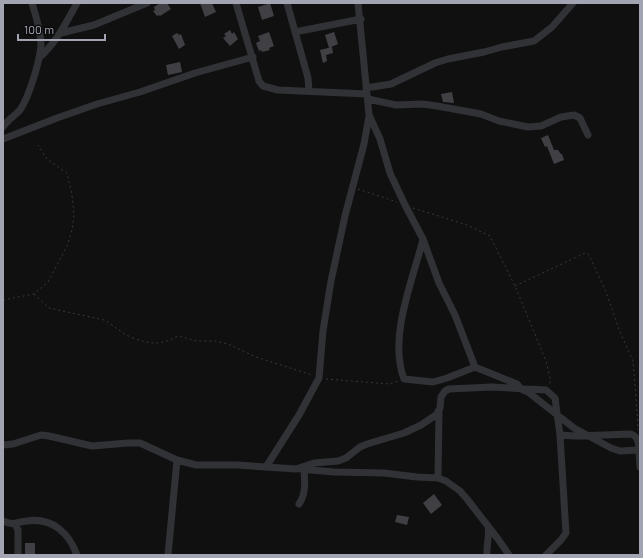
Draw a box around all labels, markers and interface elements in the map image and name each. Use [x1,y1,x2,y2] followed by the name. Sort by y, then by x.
[18,16,105,42] scale bar
[24,22,54,36] text: 100 m

